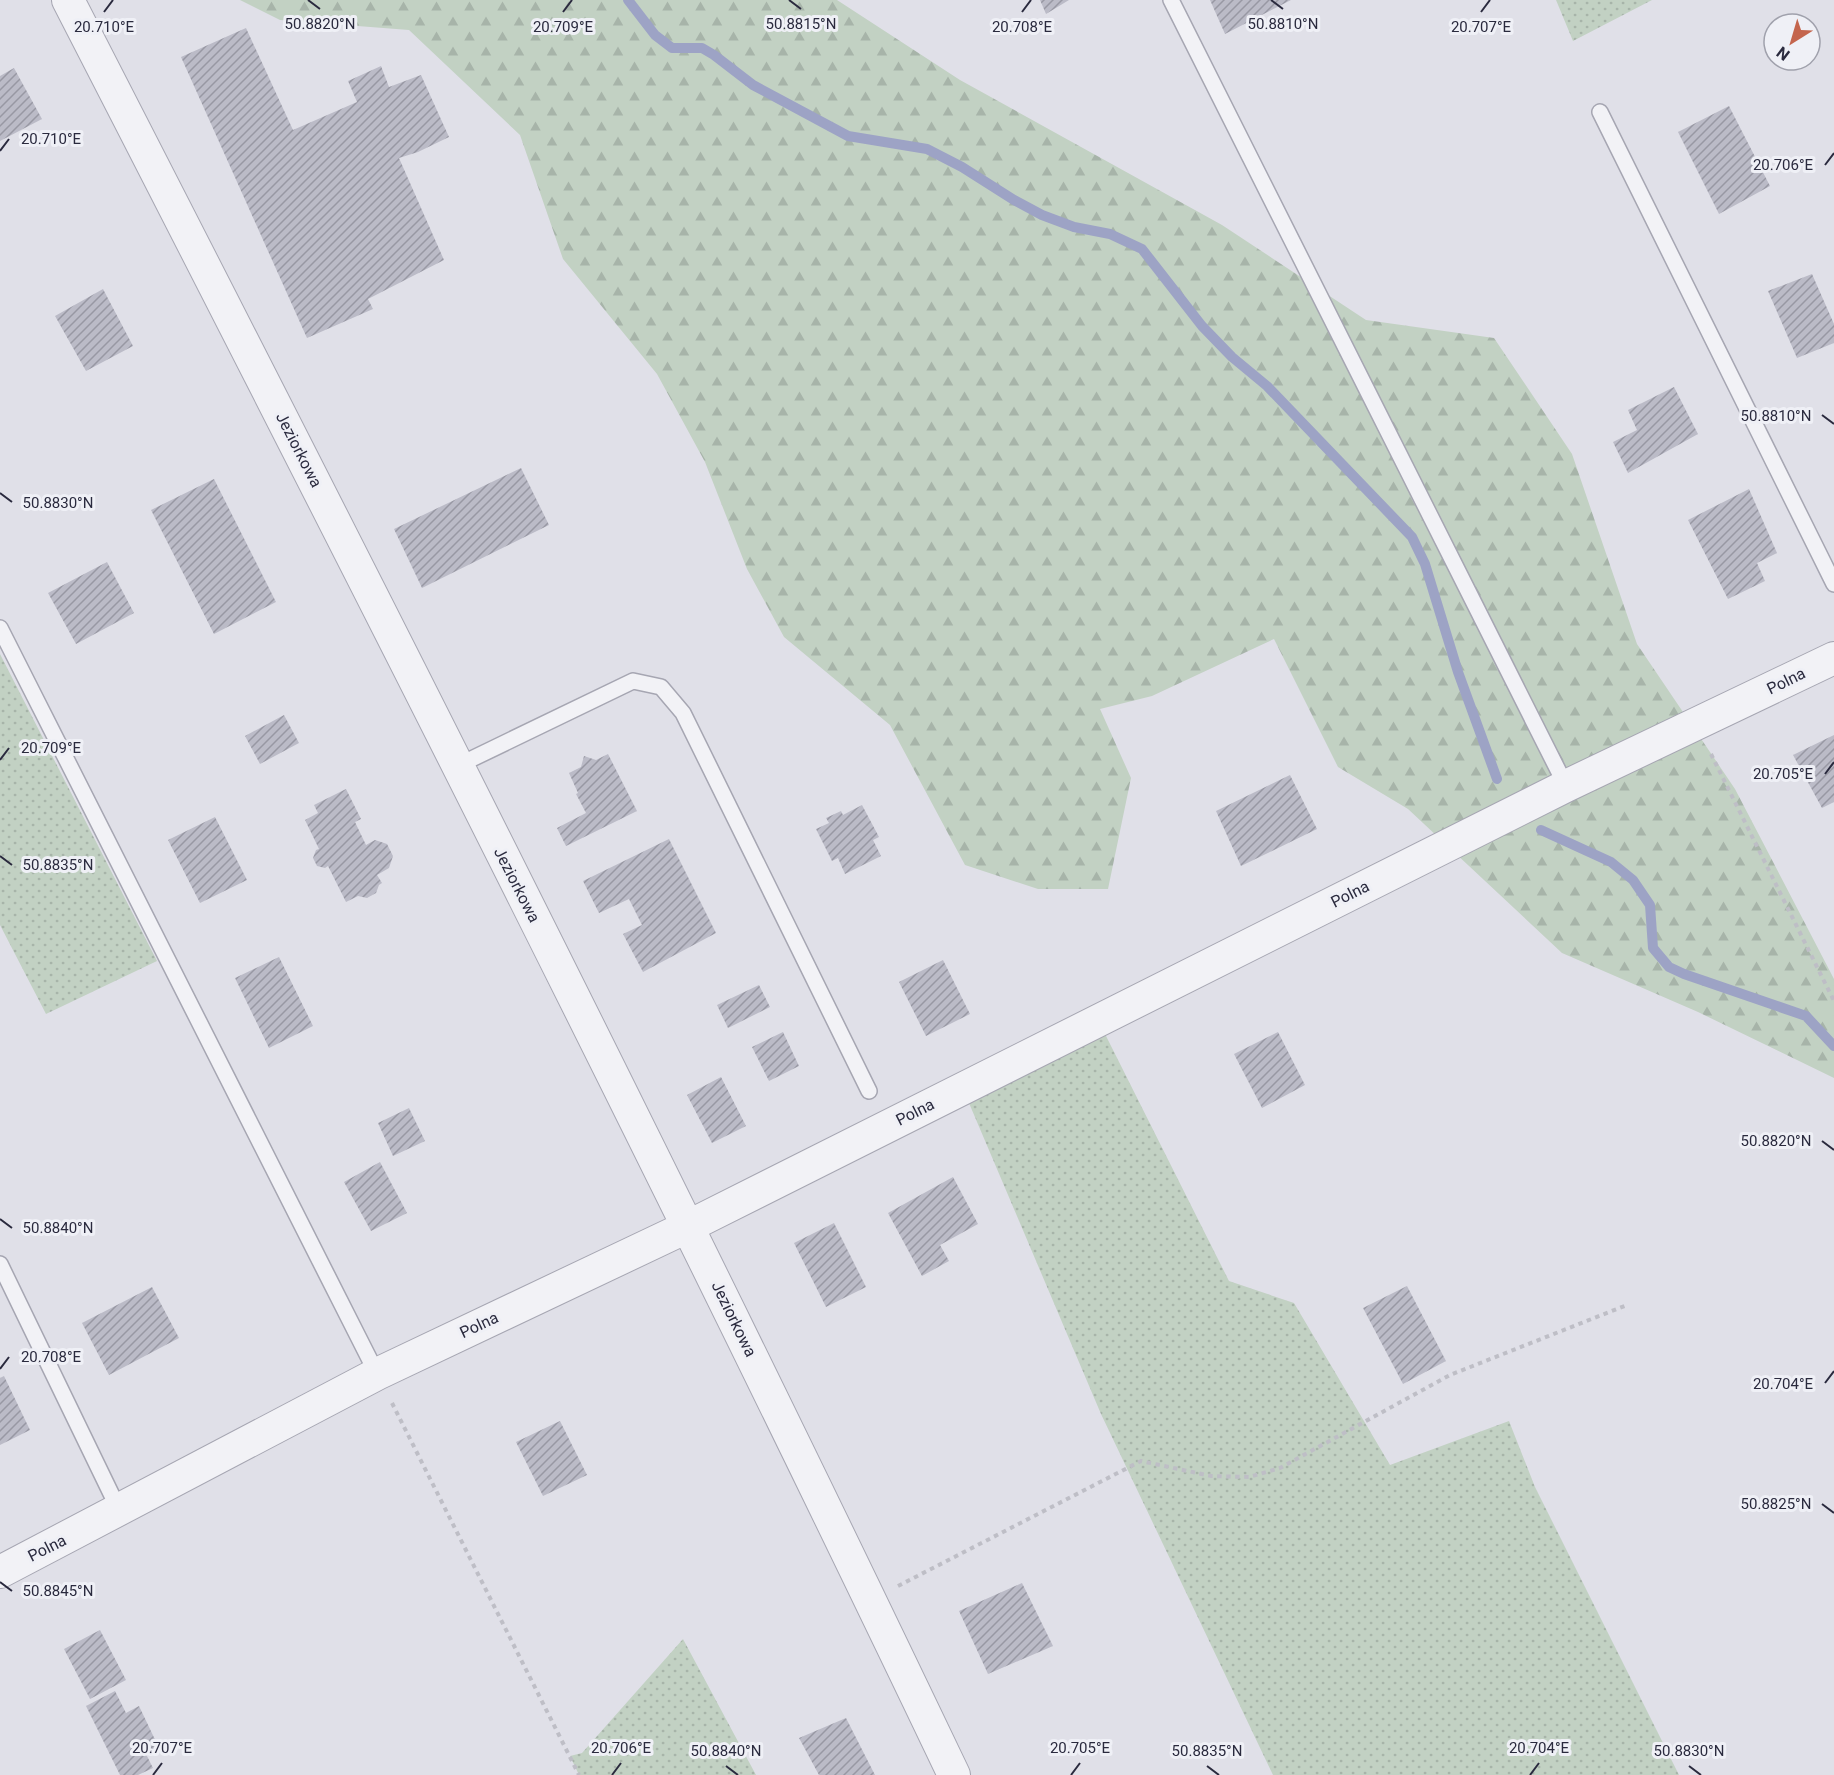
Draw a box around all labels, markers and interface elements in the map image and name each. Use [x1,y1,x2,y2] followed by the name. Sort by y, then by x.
[1762,12,1822,72] north arrow
[285,15,355,33] text: 50.8820°N
[766,15,836,33] text: 50.8815°N
[1248,15,1318,33] text: 50.8810°N
[74,18,135,36] text: 20.710°E
[533,18,594,36] text: 20.709°E
[992,18,1053,36] text: 20.708°E
[1451,18,1512,36] text: 20.707°E
[1773,43,1794,65] text: N
[21,130,82,148] text: 20.710°E
[1753,156,1814,174] text: 20.706°E
[1741,407,1811,425] text: 50.8810°N
[272,409,326,491] street label: Jeziorkowa
[23,494,93,512] text: 50.8830°N
[1764,664,1808,698] street label: Polna
[21,739,82,757] text: 20.709°E
[1753,765,1814,783] text: 20.705°E
[490,844,544,926] street label: Jeziorkowa
[23,856,93,874] text: 50.8835°N
[1328,876,1372,912] street label: Polna
[893,1094,937,1130] street label: Polna
[1741,1132,1811,1150] text: 50.8820°N
[23,1219,93,1237] text: 50.8840°N
[708,1278,760,1360] street label: Jeziorkowa
[457,1308,501,1342] street label: Polna
[21,1348,82,1366] text: 20.708°E
[1753,1375,1814,1393] text: 20.704°E
[1741,1495,1811,1513] text: 50.8825°N
[25,1530,69,1566] street label: Polna
[23,1582,93,1600] text: 50.8845°N
[132,1739,193,1757] text: 20.707°E
[591,1739,652,1757] text: 20.706°E
[1050,1739,1111,1757] text: 20.705°E
[1509,1739,1570,1757] text: 20.704°E
[691,1742,761,1760] text: 50.8840°N
[1172,1742,1242,1760] text: 50.8835°N
[1654,1742,1724,1760] text: 50.8830°N

